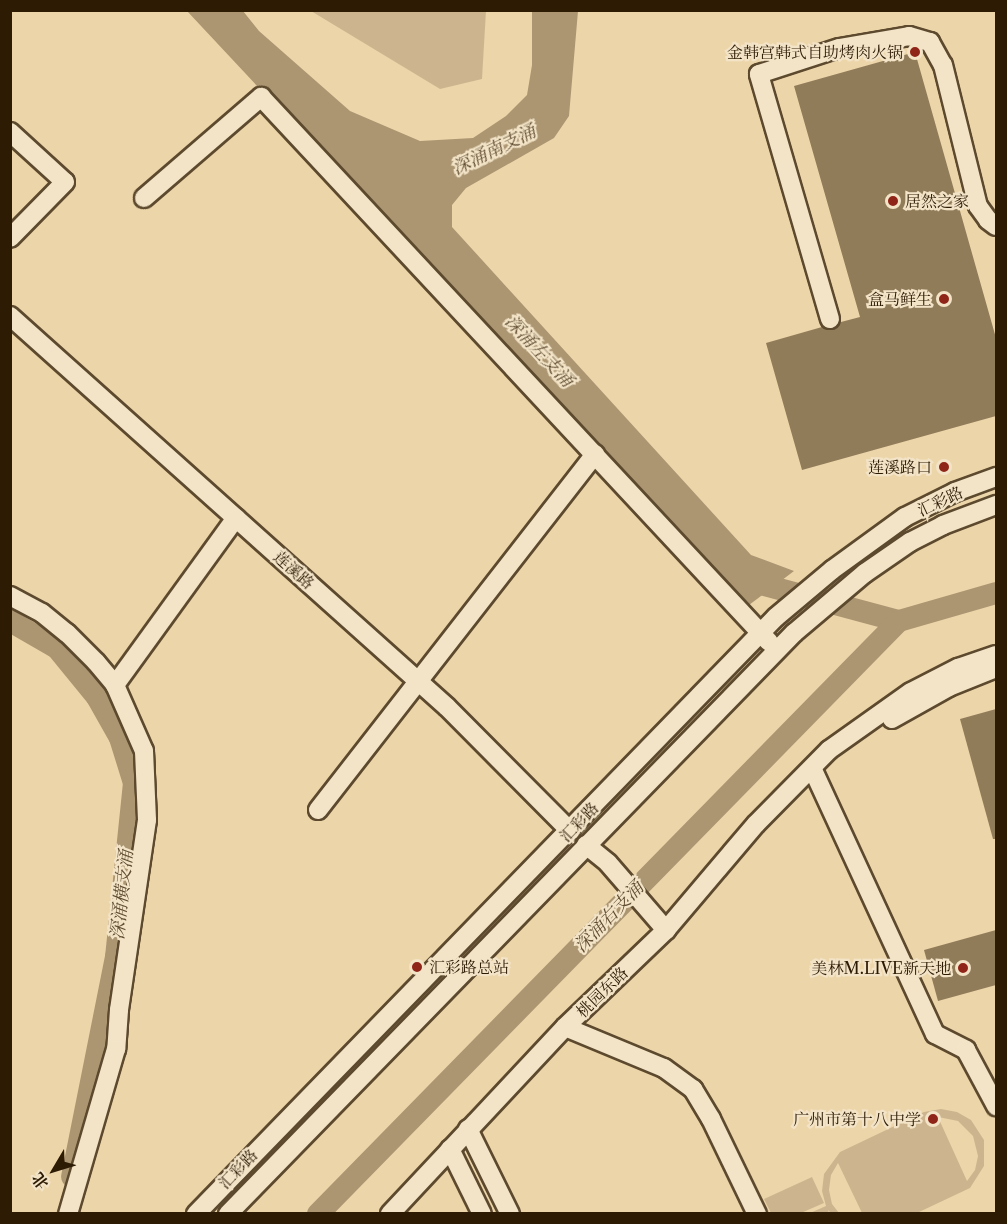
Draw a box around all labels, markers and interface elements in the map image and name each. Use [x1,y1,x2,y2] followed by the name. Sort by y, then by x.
[727,42,903,62] place label: 金韩宫韩式自助烤肉火锅
[908,45,922,59] marker: 金韩宫韩式自助烤肉火锅
[449,121,539,179] water label: 深涌南支涌
[905,191,969,211] place label: 居然之家
[886,194,900,208] marker: 居然之家
[868,289,932,309] place label: 盒马鲜生
[937,292,951,306] marker: 盒马鲜生
[500,311,578,391] water label: 深涌左支涌
[868,457,932,477] place label: 莲溪路口
[937,460,951,474] marker: 莲溪路口
[914,482,966,520] street label: 汇彩路
[270,547,318,593] street label: 莲溪路
[555,798,603,846] street label: 汇彩路
[107,849,137,941] water label: 深涌横支涌
[570,877,648,957] water label: 深涌右支涌
[429,957,509,977] place label: 汇彩路总站
[812,958,951,978] place label: 美林M.LIVE新天地
[410,960,424,974] marker: 汇彩路总站
[956,961,970,975] marker: 美林M.LIVE新天地
[572,963,632,1021] street label: 桃园东路
[793,1109,921,1129] place label: 广州市第十八中学
[926,1112,940,1126] marker: 广州市第十八中学
[24,1140,84,1200] north arrow
[214,1145,262,1193] street label: 汇彩路
[27,1169,53,1194] text: 北

